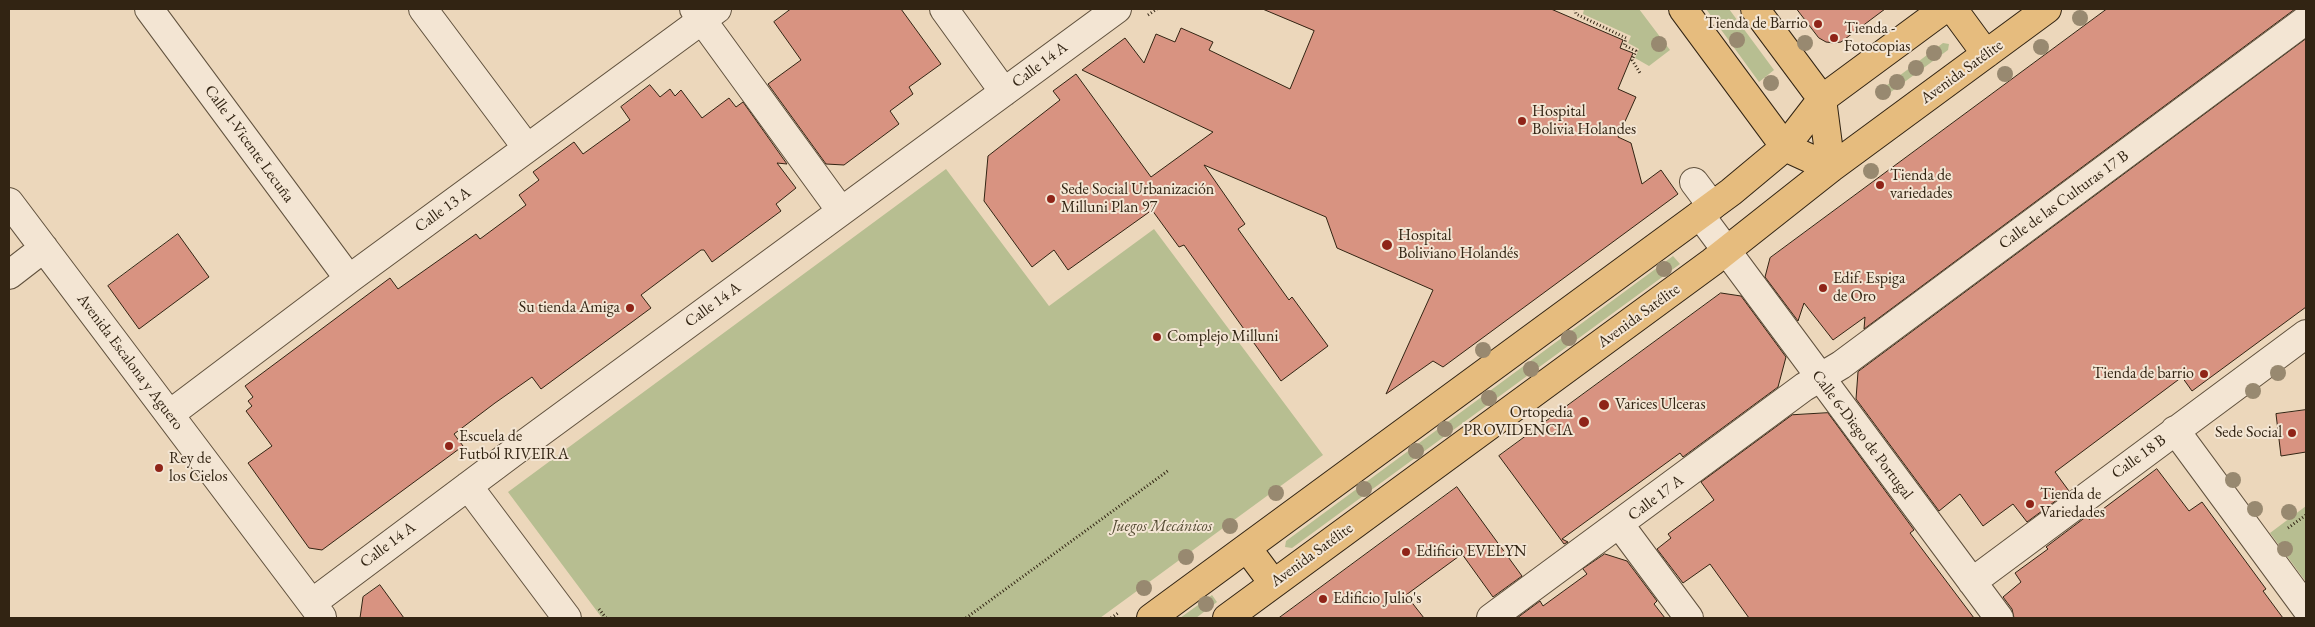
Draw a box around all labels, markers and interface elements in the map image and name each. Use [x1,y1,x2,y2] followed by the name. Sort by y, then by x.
[1705,14,1808,34] place label: Tienda de Barrio
[1812,18,1824,30] marker: Tienda de Barrio
[1844,19,1910,57] place label: Tienda - Fotocopias
[1828,32,1840,44] marker: Tienda - Fotocopias
[1917,36,2007,108] street label: Avenida Satélite
[1008,38,1072,92] street label: Calle 14 A
[200,81,298,207] street label: Calle 1-Vicente Lecuña
[1532,102,1636,140] place label: Hospital Bolivia Holandes
[1516,115,1528,127] marker: Hospital Bolivia Holandes
[1995,146,2133,254] street label: Calle de las Culturas 17 B
[1890,166,1952,204] place label: Tienda de variedades
[1874,179,1886,191] marker: Tienda de variedades
[1061,180,1214,218] place label: Sede Social Urbanización Milluni Plan 97
[411,183,475,237] street label: Calle 13 A
[1045,193,1057,205] marker: Sede Social Urbanización Milluni Plan 97
[1398,226,1519,264] place label: Hospital Boliviano Holandés
[1380,238,1394,252] marker: Hospital Boliviano Holandés
[1833,269,1905,307] place label: Edif. Espiga de Oro
[681,278,745,332] street label: Calle 14 A
[1594,280,1684,352] street label: Avenida Satélite
[1817,282,1829,294] marker: Edif. Espiga de Oro
[72,290,188,434] street label: Avenida Escalona y Aguero
[519,298,620,318] place label: Su tienda Amiga
[624,302,636,314] marker: Su tienda Amiga
[1167,327,1278,347] place label: Complejo Milluni
[1151,331,1163,343] marker: Complejo Milluni
[2093,364,2194,384] place label: Tienda de barrio
[1807,367,1917,503] street label: Calle 6-Diego de Portugal
[2198,368,2210,380] marker: Tienda de barrio
[1615,395,1706,415] place label: Varices Ulceras
[1597,398,1611,412] marker: Varices Ulceras
[1463,403,1573,441] place label: Ortopedia PROVIDENCIA
[1577,415,1591,429] marker: Ortopedia PROVIDENCIA
[2215,423,2282,443] place label: Sede Social
[459,427,569,465] place label: Escuela de Futbol RIVEIRA
[2286,427,2298,439] marker: Sede Social
[2108,431,2170,483] street label: Calle 18 B
[443,440,455,452] marker: Escuela de Futbol RIVEIRA
[169,449,228,487] place label: Rey de los Cielos
[153,462,165,474] marker: Rey de los Cielos
[1624,471,1688,525] street label: Calle 17 A
[2040,485,2105,523] place label: Tienda de Variedades
[2024,498,2036,510] marker: Tienda de Variedades
[1112,517,1212,537] park label: Juegos Mecánicos
[356,518,420,572] street label: Calle 14 A
[1267,519,1357,591] street label: Avenida Satélite
[1416,542,1527,562] place label: Edificio EVELYN
[1400,546,1412,558] marker: Edificio EVELYN
[1333,589,1421,609] place label: Edificio Julio's
[1317,593,1329,605] marker: Edificio Julio's

